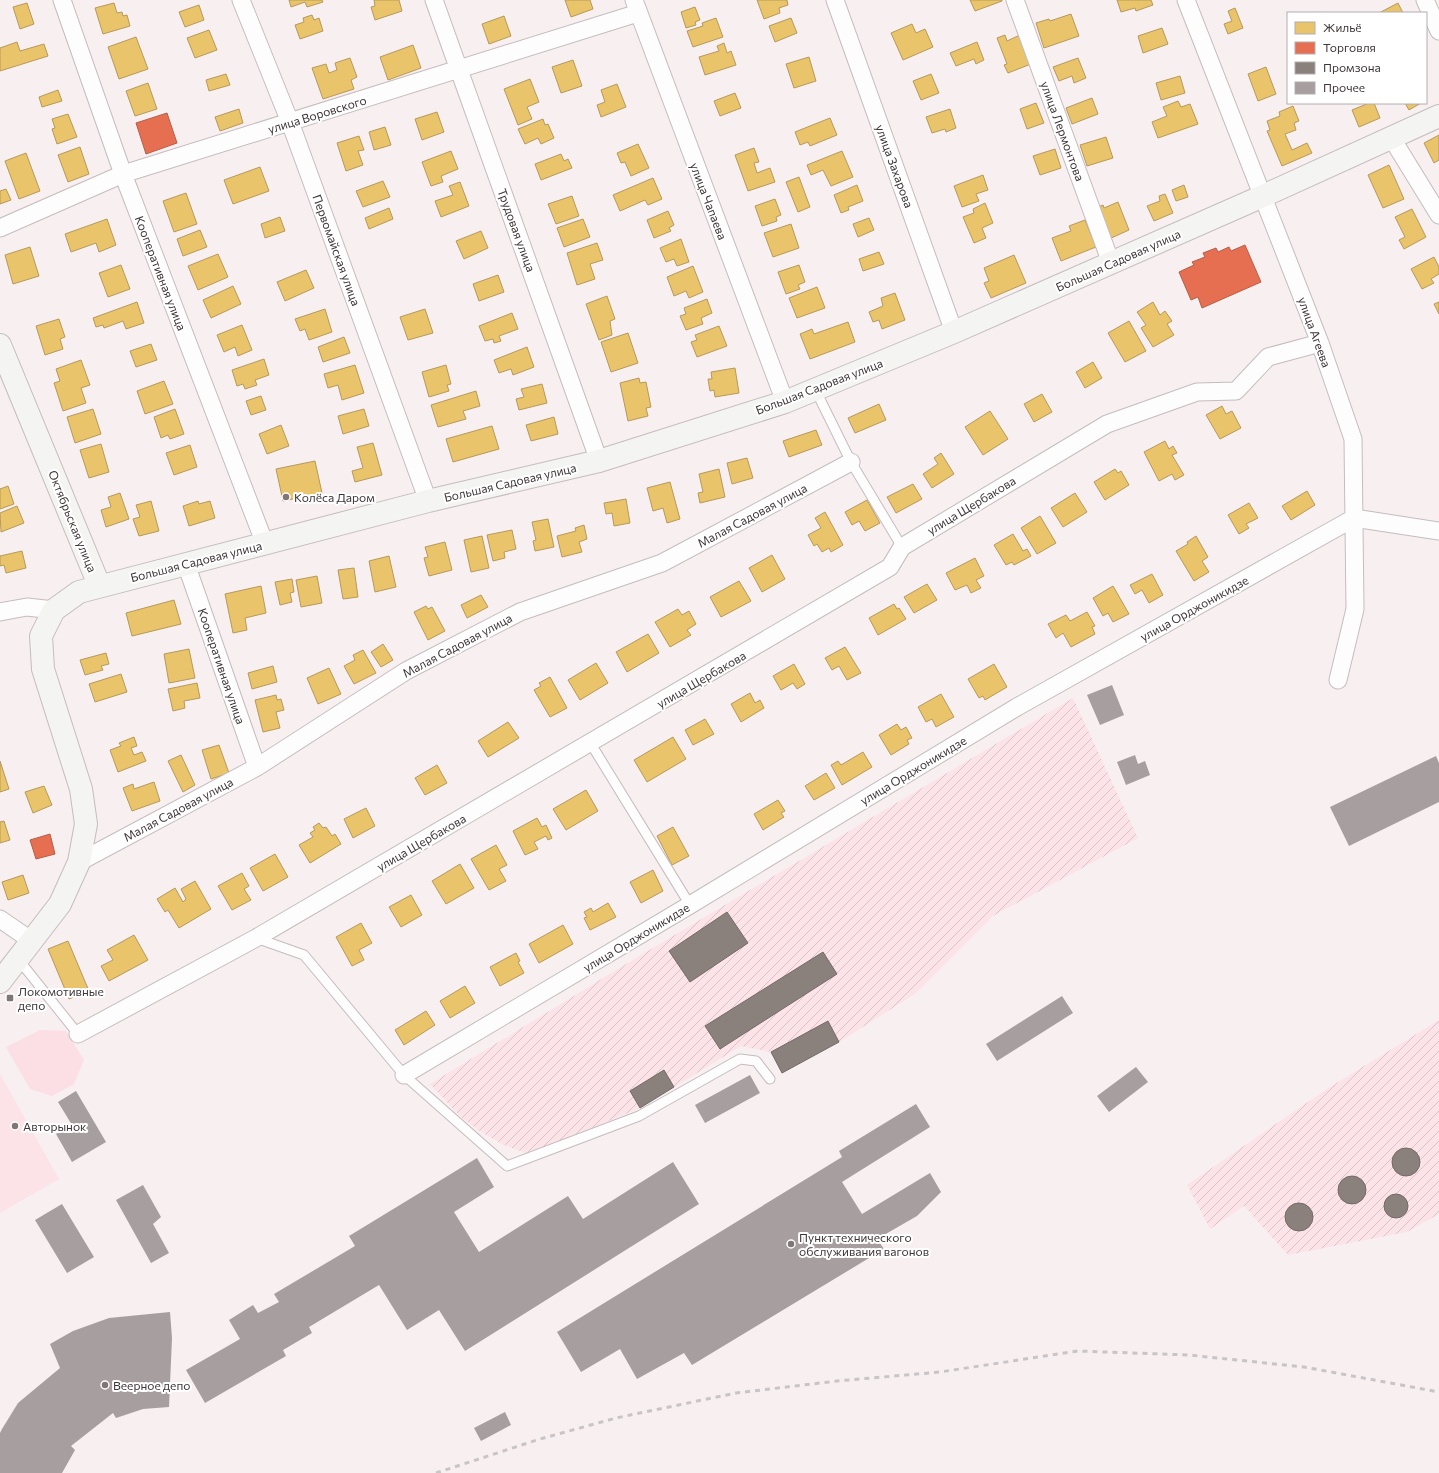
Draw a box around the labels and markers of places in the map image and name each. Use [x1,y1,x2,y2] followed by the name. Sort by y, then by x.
[294,490,375,504] place label: Колёса Даром
[281,492,291,502] marker: Колёса Даром
[18,984,104,1012] place label: Локомотивные депо
[5,993,15,1003] marker: Локомотивные депо
[23,1119,87,1133] place label: Авторынок
[10,1121,20,1131] marker: Авторынок
[799,1230,929,1258] place label: Пункт технического обслуживания вагонов
[786,1239,796,1249] marker: Пункт технического обслуживания вагонов
[113,1378,190,1392] place label: Веерное депо
[100,1380,110,1390] marker: Веерное депо

